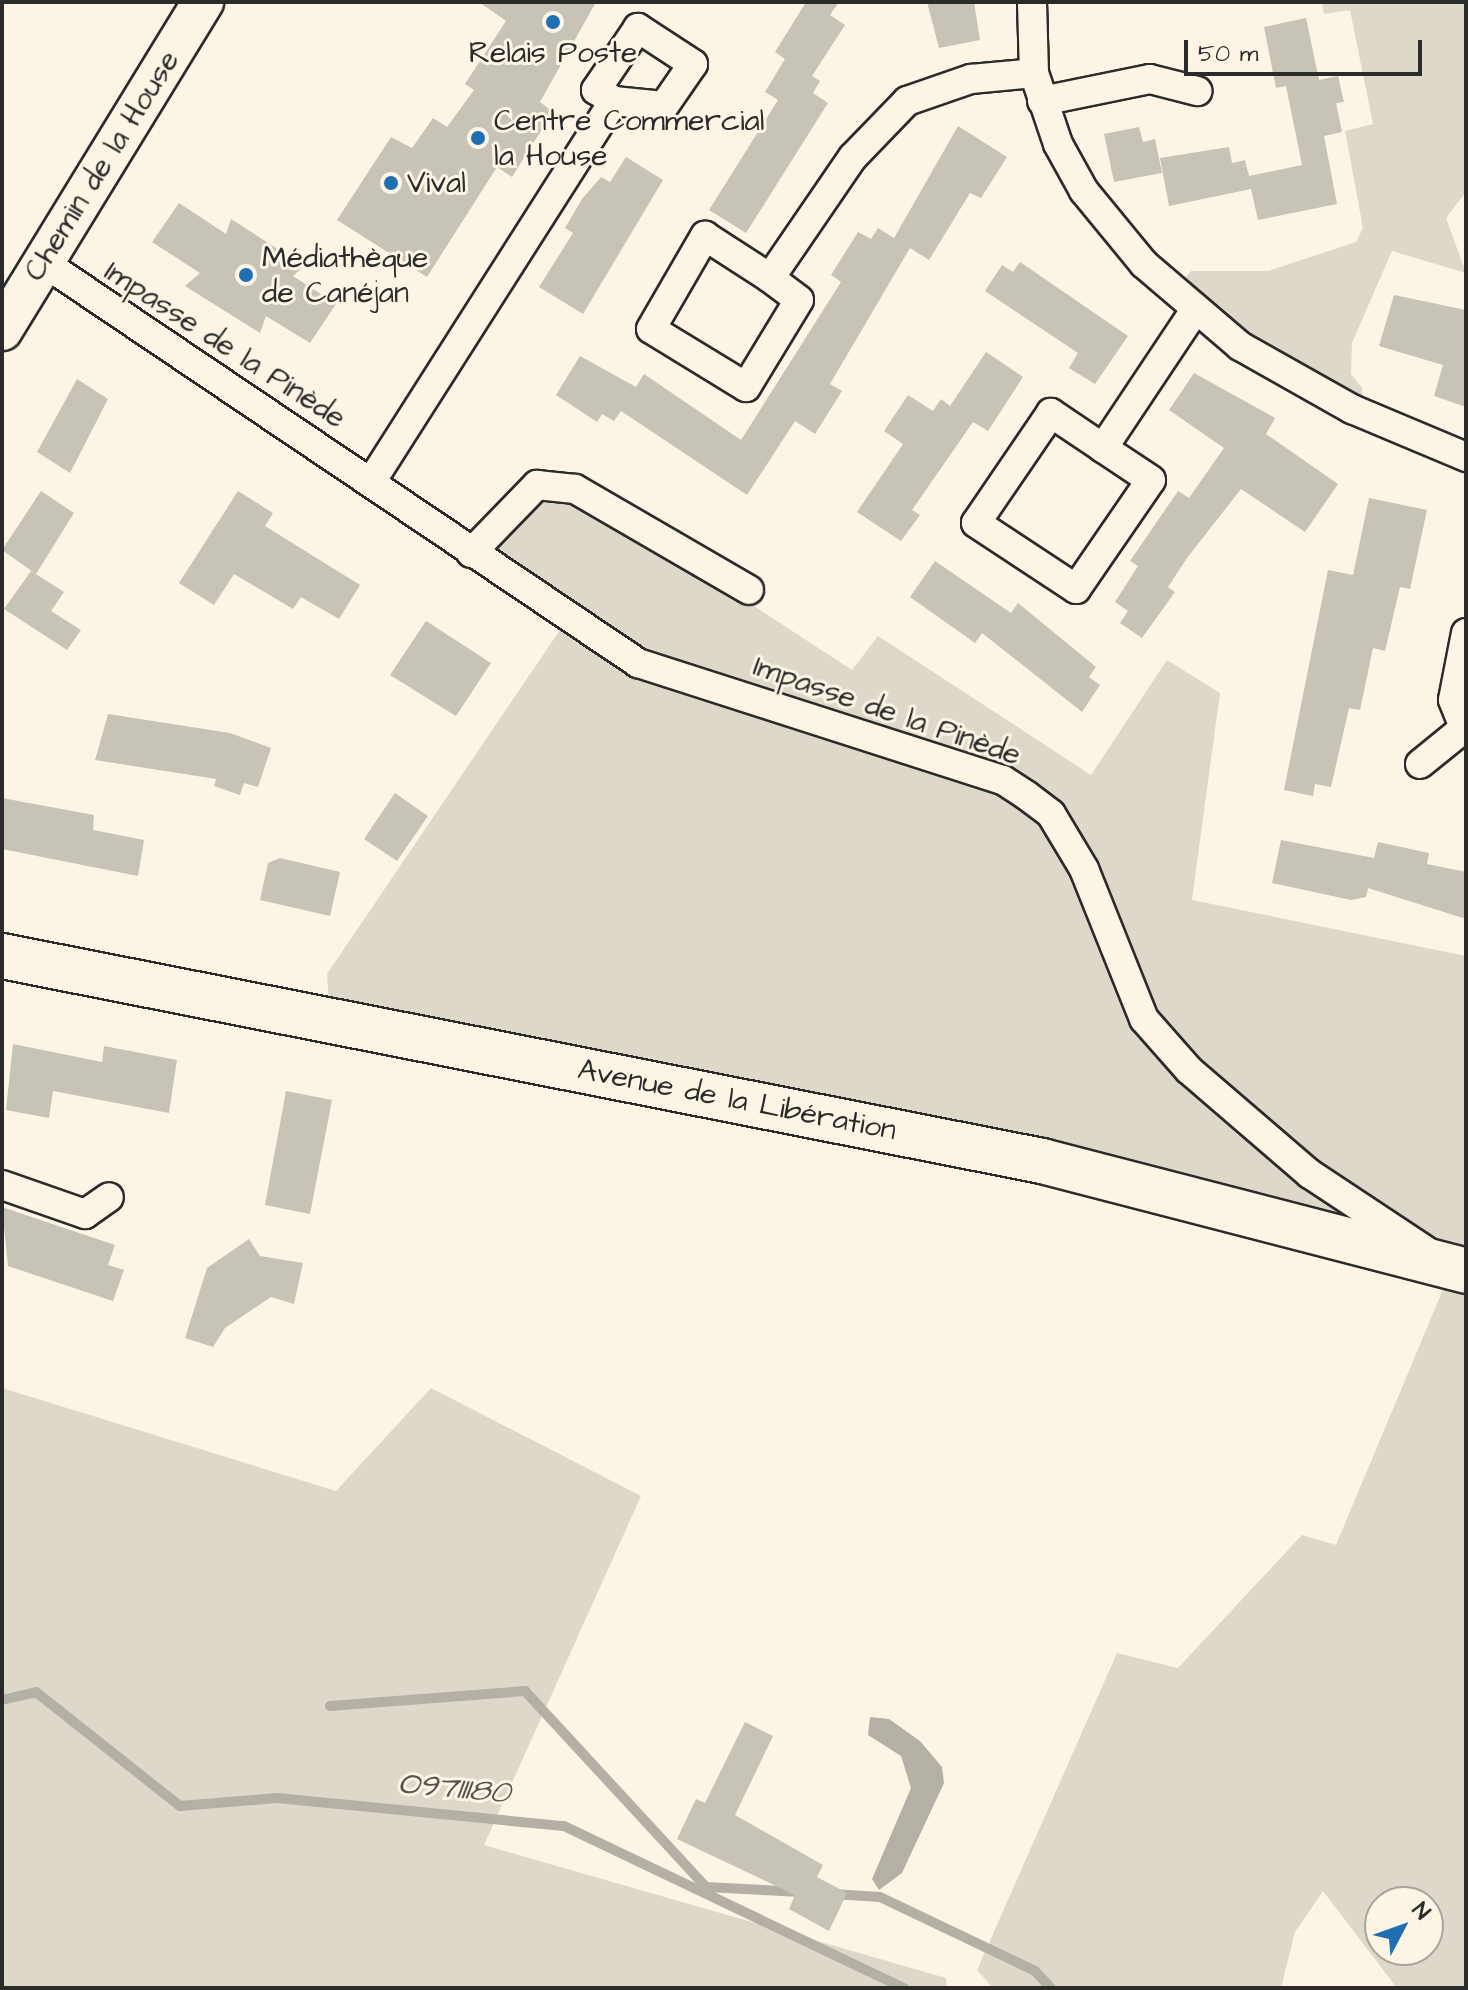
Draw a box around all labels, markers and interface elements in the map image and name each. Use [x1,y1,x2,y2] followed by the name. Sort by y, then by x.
[544,13,562,31] marker: Relais Poste
[1188,24,1426,74] scale bar
[469,35,637,71] place label: Relais Poste
[1198,37,1258,71] text: 50 m
[17,44,187,288] street label: Chemin de la House
[494,103,764,174] place label: Centre Commercial la House
[469,129,487,147] marker: Centre Commercial la House
[407,165,466,201] place label: Vival
[382,174,400,192] marker: Vival
[262,240,428,310] place label: Médiathèque de Canéjan
[98,254,352,436] street label: Impasse de la Pinède
[237,266,255,284] marker: Médiathèque de Canéjan
[749,648,1025,774] street label: Impasse de la Pinède
[575,1051,899,1149] street label: Avenue de la Libération
[396,1765,512,1813] water label: O9711180
[1364,1886,1444,1966] north arrow
[1405,1896,1437,1927] text: N

